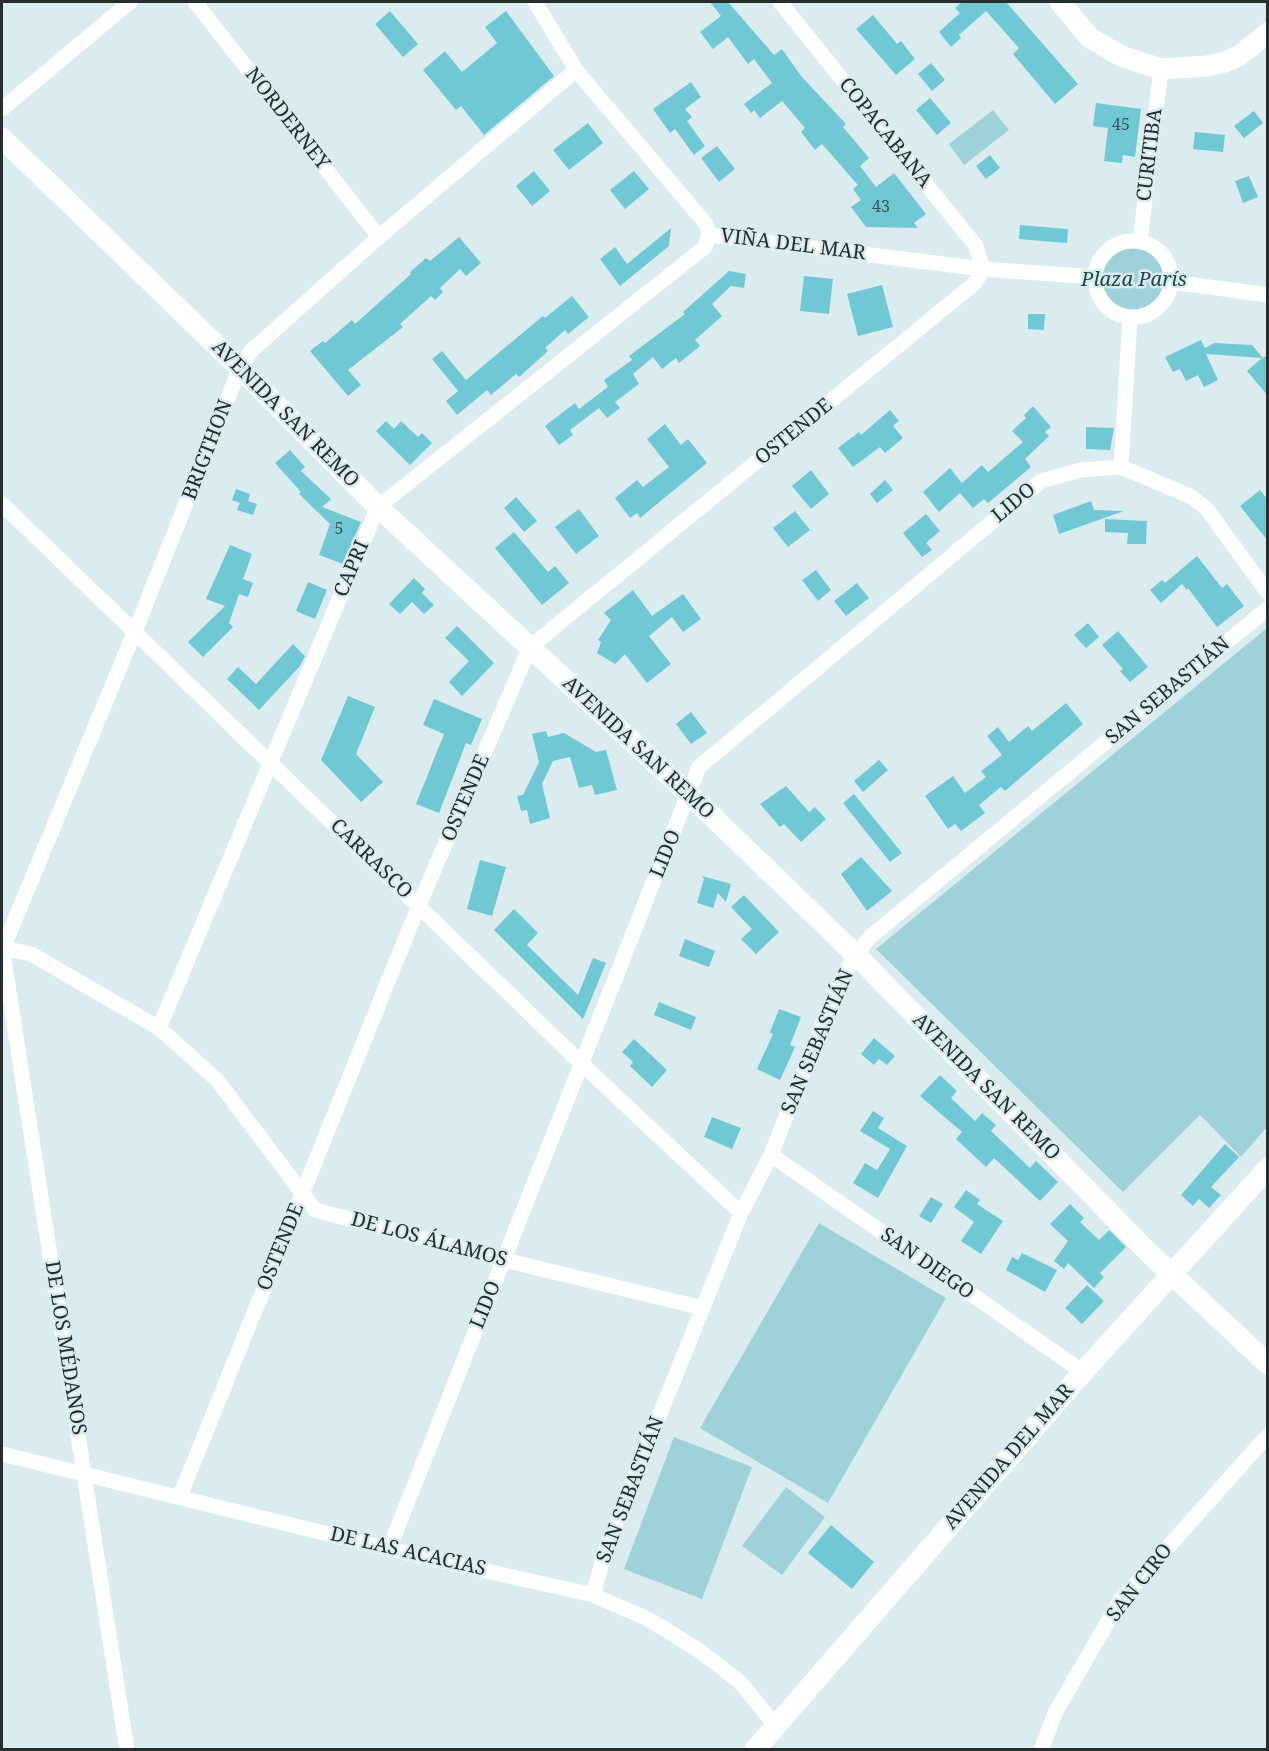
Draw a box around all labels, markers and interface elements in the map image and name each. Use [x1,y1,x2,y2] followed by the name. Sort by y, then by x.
[240,63,334,175] street label: NORDERNEY
[833,73,937,193] street label: COPACABANA
[1132,107,1168,203] street label: CURITIBA
[1112,115,1130,135] house number: 45
[872,197,890,217] house number: 43
[719,224,867,266] street label: VIÑA DEL MAR
[1081,268,1187,292] park label: Plaza París
[206,335,364,493] street label: AVENIDA SAN REMO
[751,394,837,470] street label: OSTENDE
[178,396,238,504] street label: BRIGTHON
[987,478,1041,528] street label: LIDO
[335,519,343,539] house number: 5
[329,537,375,601] street label: CAPRI
[1101,632,1235,750] street label: SAN SEBASTIÁN
[557,671,719,825] street label: AVENIDA SAN REMO
[437,751,495,845] street label: OSTENDE
[325,814,417,904] street label: CARRASCO
[646,827,686,881] street label: LIDO
[777,966,859,1118] street label: SAN SEBASTIÁN
[907,1008,1065,1166] street label: AVENIDA SAN REMO
[253,1200,309,1294] street label: OSTENDE
[348,1208,510,1272] street label: DE LOS ÁLAMOS
[876,1223,978,1305] street label: SAN DIEGO
[39,1259,91,1437] street label: DE LOS MÉDANOS
[466,1278,506,1332] street label: LIDO
[939,1379,1079,1535] street label: AVENIDA DEL MAR
[592,1414,670,1566] street label: SAN SEBASTIÁN
[328,1522,488,1582] street label: DE LAS ACACIAS
[1102,1539,1178,1627] street label: SAN CIRO

